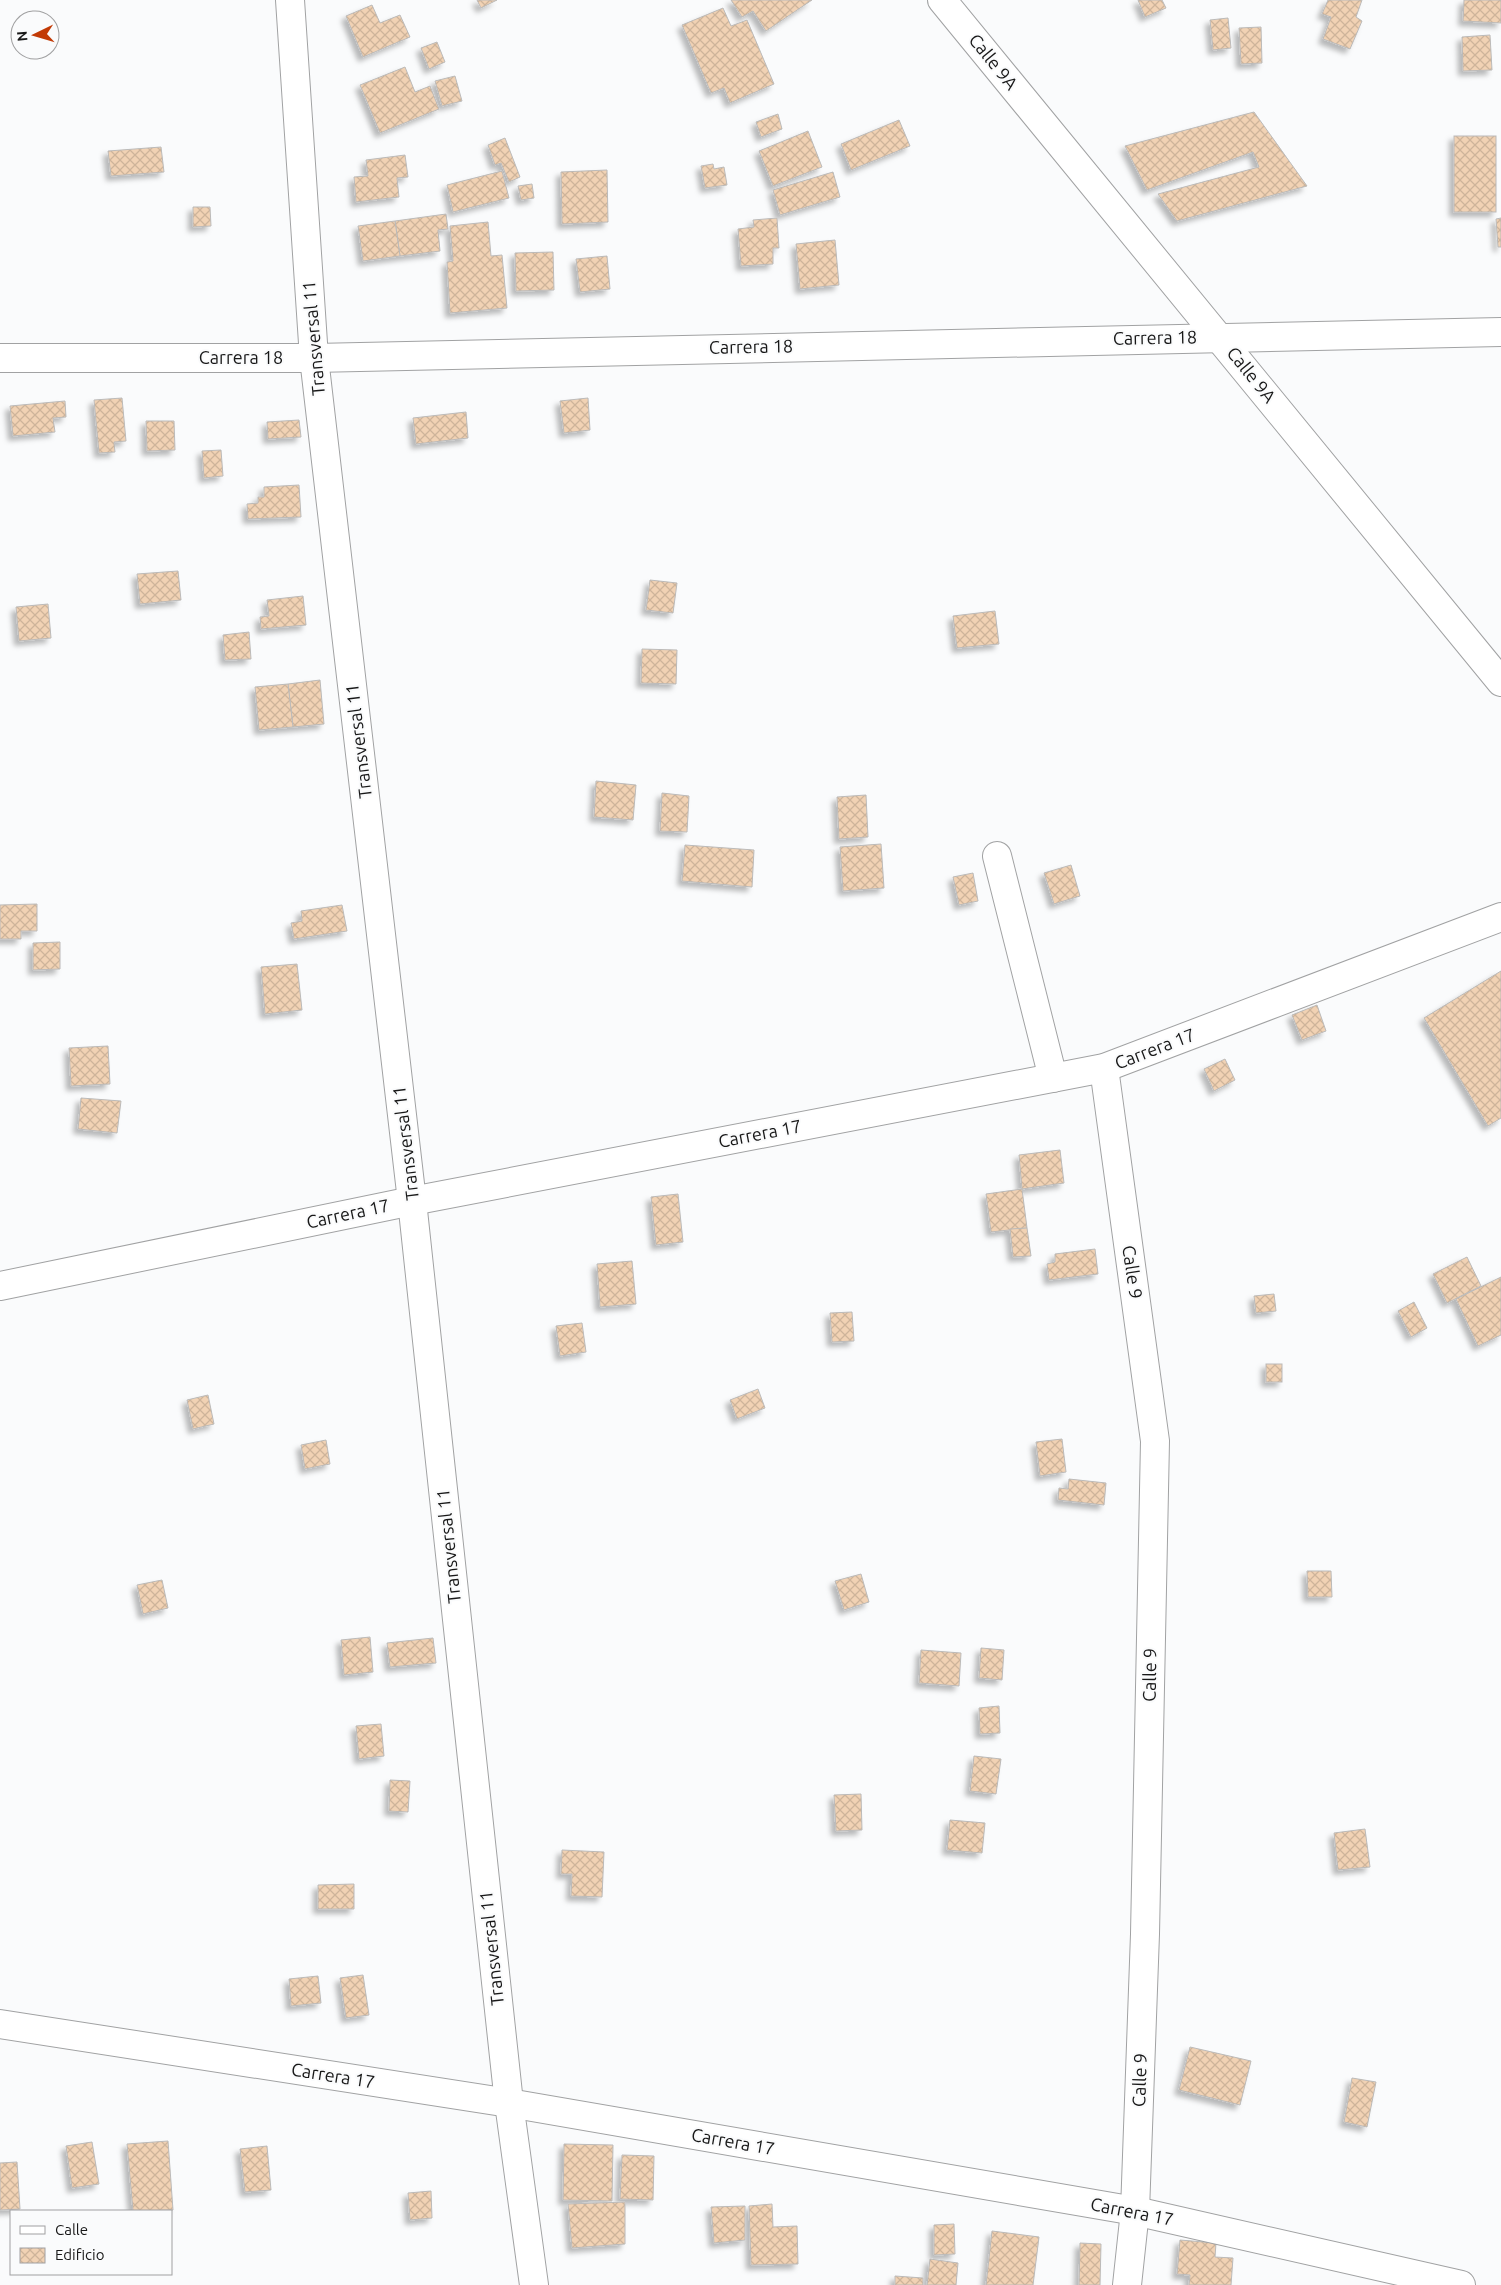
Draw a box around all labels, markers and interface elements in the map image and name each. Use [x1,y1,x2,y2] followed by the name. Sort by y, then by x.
[10,10,60,60] north arrow
[14,30,30,42] text: N
[965,30,1022,93] street label: Calle 9A
[298,280,328,396] street label: Transversal 11
[1113,326,1197,348] street label: Carrera 18
[709,335,793,357] street label: Carrera 18
[1223,343,1280,406] street label: Calle 9A
[199,347,283,367] street label: Carrera 18
[341,683,375,800] street label: Transversal 11
[1112,1024,1198,1073] street label: Carrera 17
[388,1085,422,1202] street label: Transversal 11
[716,1115,803,1151] street label: Carrera 17
[304,1194,391,1232] street label: Carrera 17
[1119,1244,1147,1300] street label: Calle 9
[432,1488,464,1604] street label: Transversal 11
[1139,1648,1159,1702] street label: Calle 9
[475,1890,507,2006] street label: Transversal 11
[1128,2053,1150,2107] street label: Calle 9
[290,2059,376,2091] street label: Carrera 17
[690,2124,776,2158] street label: Carrera 17
[1089,2193,1176,2229] street label: Carrera 17
[10,2210,172,2275] legend
[55,2221,88,2238] text: Calle
[55,2246,104,2263] text: Edificio

